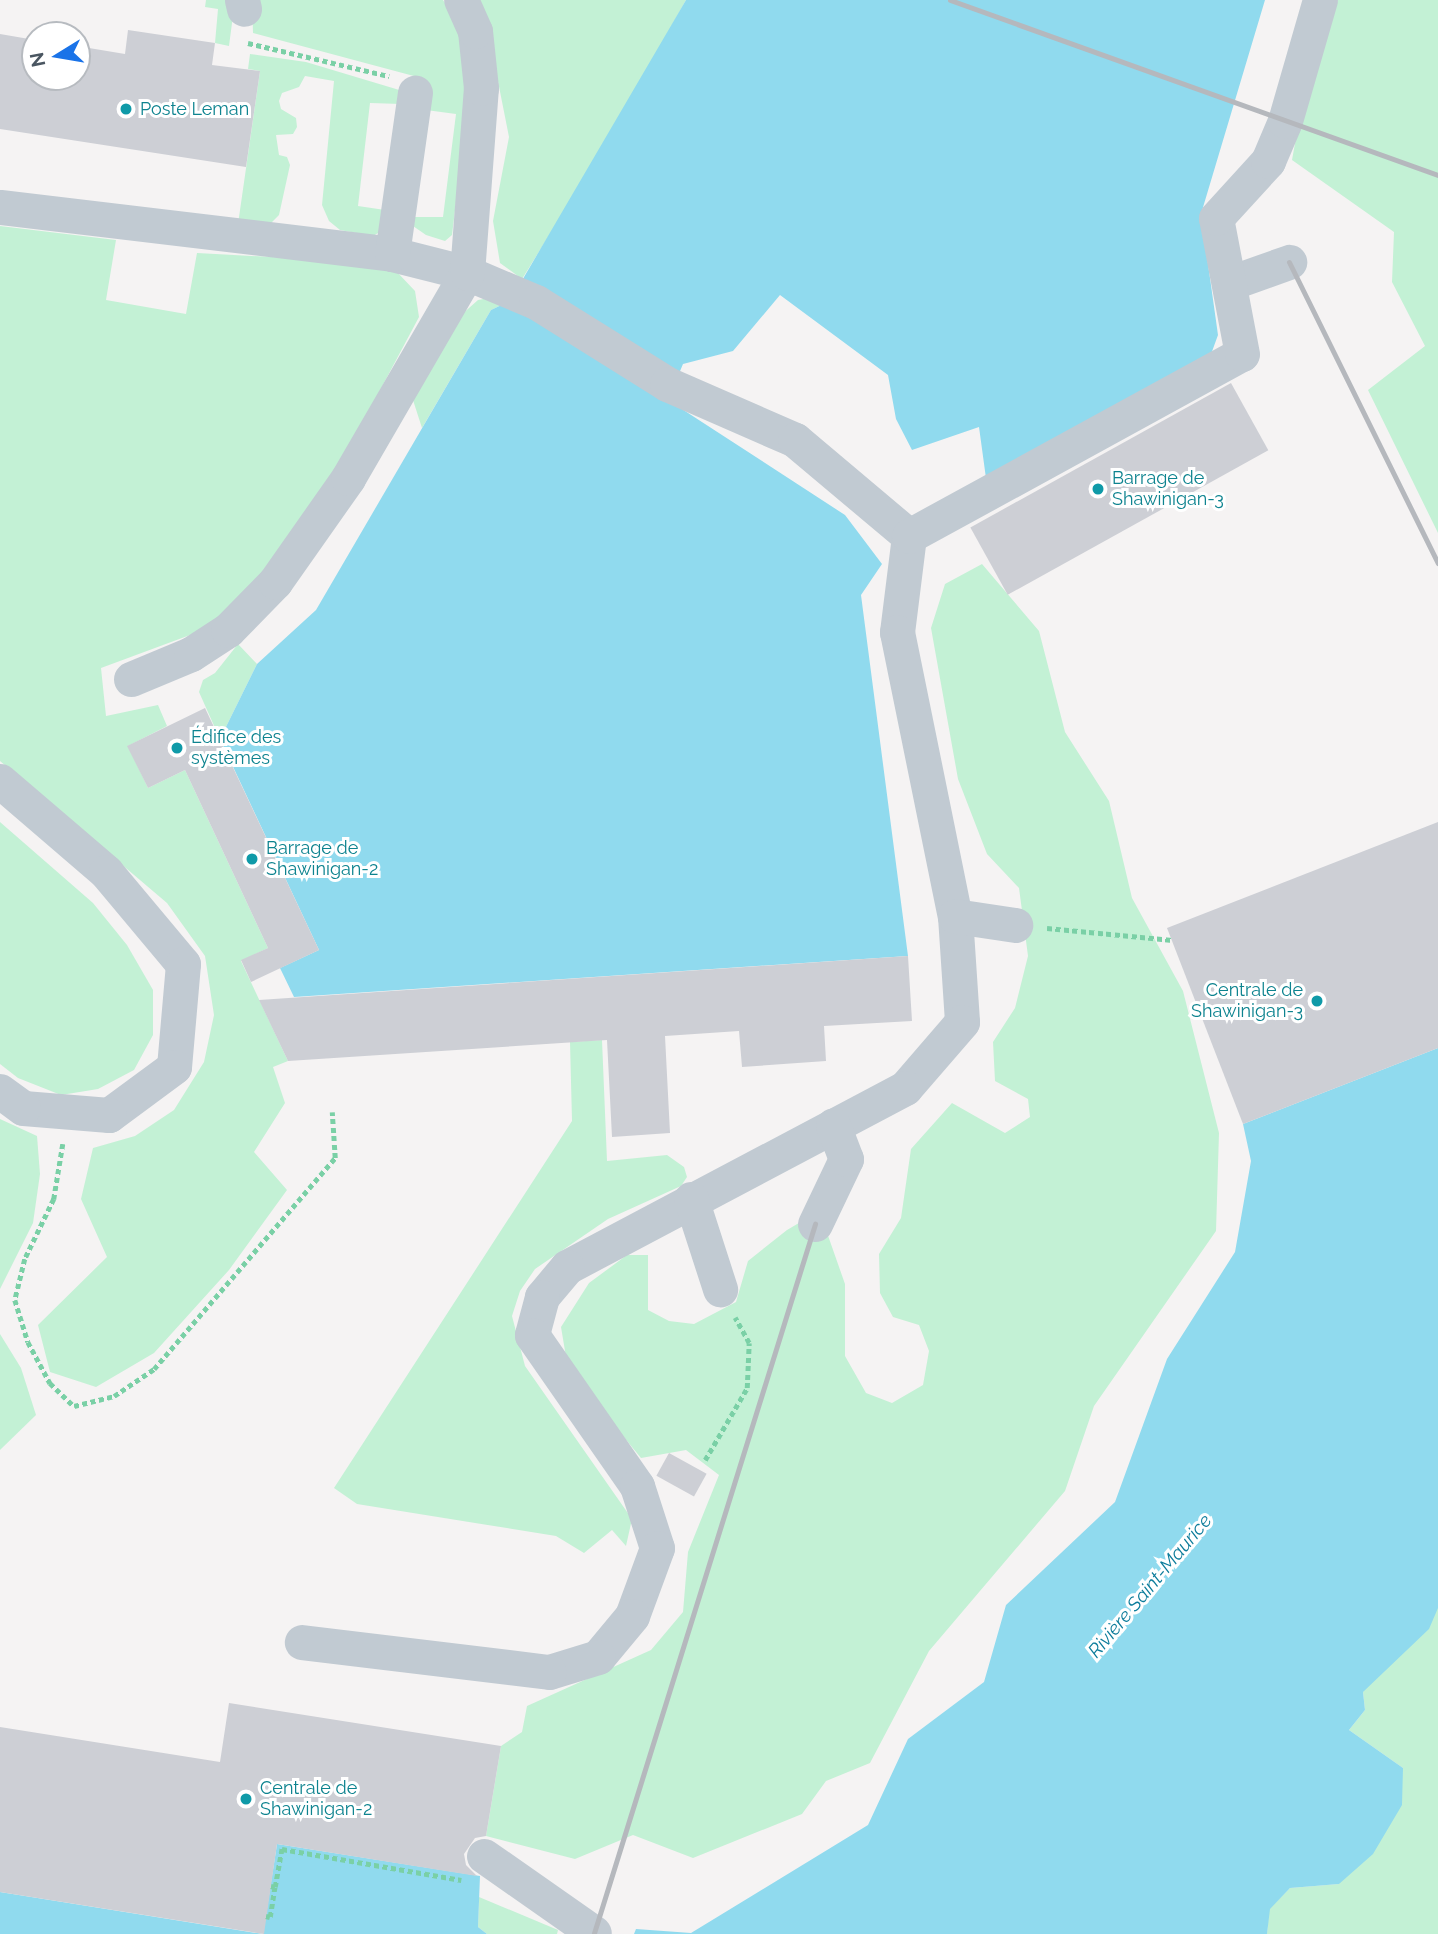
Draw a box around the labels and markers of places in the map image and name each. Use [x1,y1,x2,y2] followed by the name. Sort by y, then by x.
[140,98,249,120] place label: Poste Leman
[118,101,134,117] marker: Poste Leman
[1112,468,1224,510] place label: Barrage de Shawinigan-3
[1090,481,1106,497] marker: Barrage de Shawinigan-3
[191,727,281,770] place label: Édifice des systèmes
[169,740,185,756] marker: Édifice des systèmes
[266,838,378,880] place label: Barrage de Shawinigan-2
[244,851,260,867] marker: Barrage de Shawinigan-2
[1191,980,1303,1023] place label: Centrale de Shawinigan-3
[1309,993,1325,1009] marker: Centrale de Shawinigan-3
[260,1778,372,1820] place label: Centrale de Shawinigan-2
[238,1791,254,1807] marker: Centrale de Shawinigan-2

